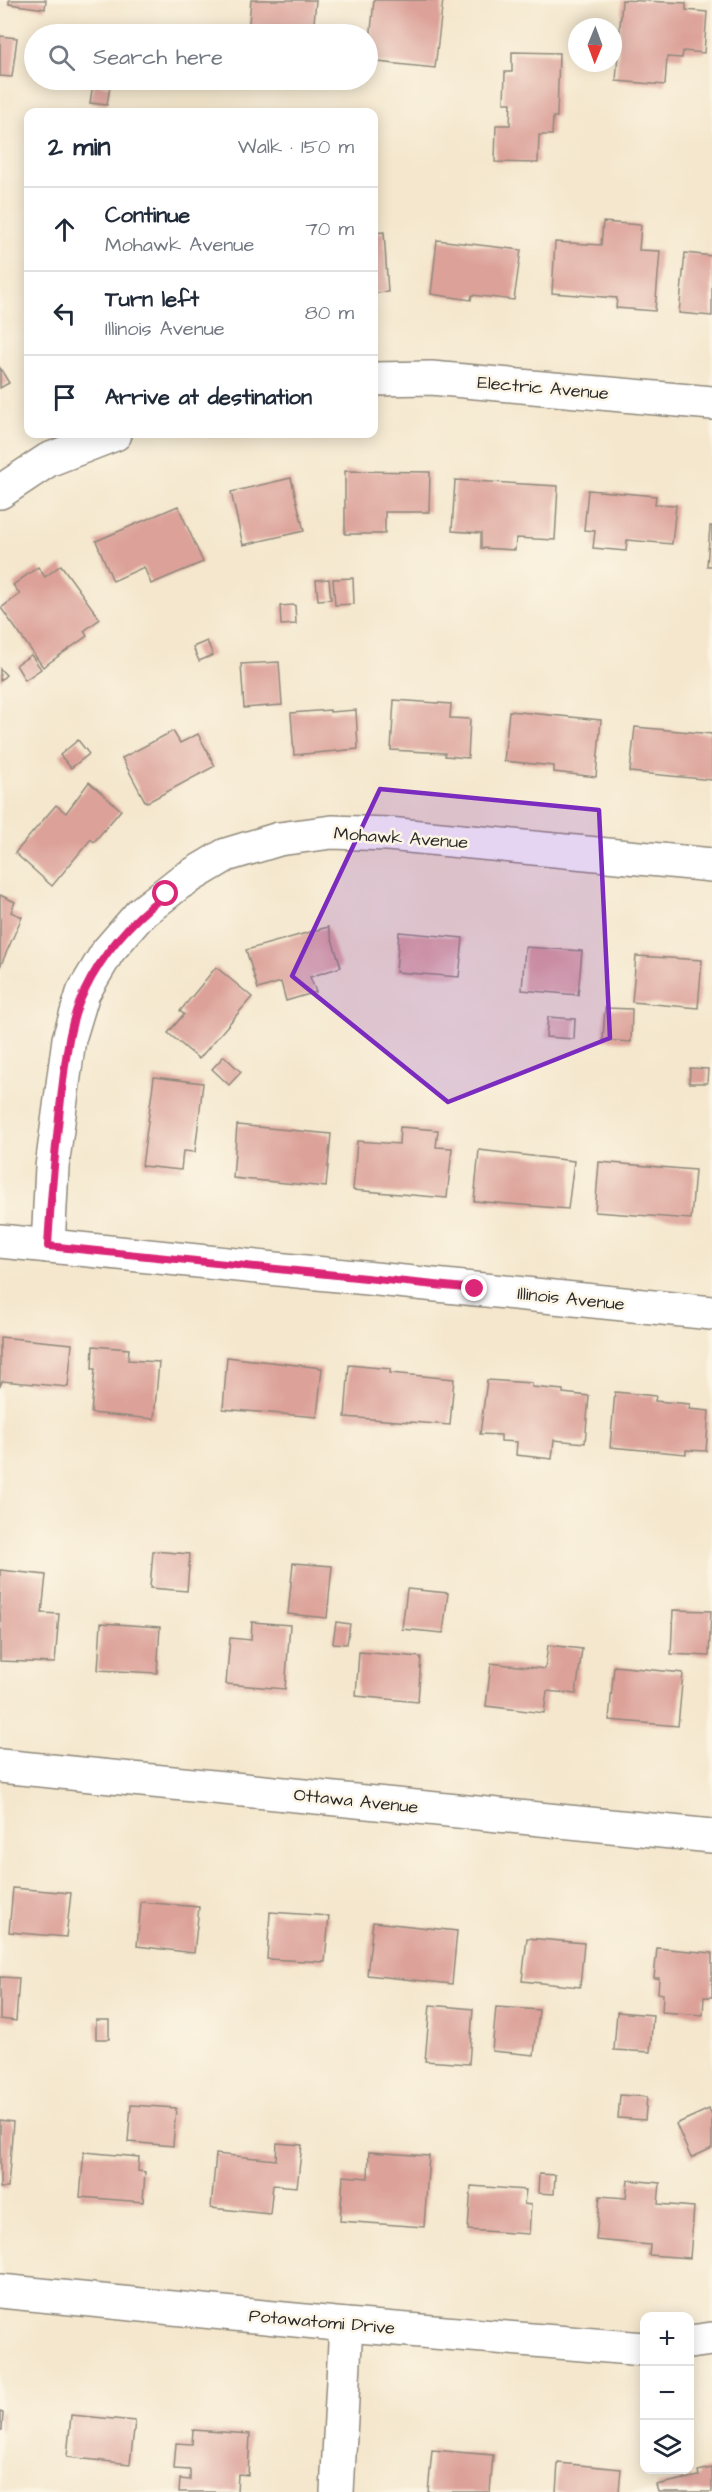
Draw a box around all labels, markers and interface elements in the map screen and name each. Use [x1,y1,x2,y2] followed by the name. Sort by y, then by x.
[568,18,622,72] north arrow
[24,24,378,90] search box
[45,41,78,74] icon: search
[93,42,223,73] text: Search here
[48,129,110,165] text: 2 min
[238,133,354,161] text: Walk · 150 m
[105,200,190,231] text: Continue
[48,213,81,246] icon: ahead
[306,215,354,243] text: 70 m
[105,231,254,259] text: Mohawk Avenue
[105,284,199,315] text: Turn left
[48,297,81,330] icon: left
[305,299,354,327] text: 80 m
[105,315,225,343] text: Illinois Avenue
[476,370,610,406] street label: Electric Avenue
[48,381,81,414] icon: arrive
[105,382,312,413] text: Arrive at destination
[333,821,469,855] street label: Mohawk Avenue
[152,880,178,906] route start
[461,1275,487,1301] route end
[516,1281,626,1317] street label: Illinois Avenue
[292,1782,420,1820] street label: Ottawa Avenue
[248,2303,396,2341] street label: Potawatomi Drive
[640,2312,694,2474] map controls
[640,2312,694,2366] button: +
[640,2366,694,2420] button: −
[640,2420,694,2474] button: layers

